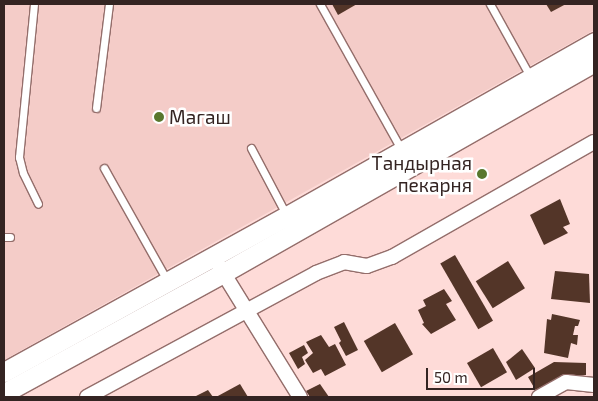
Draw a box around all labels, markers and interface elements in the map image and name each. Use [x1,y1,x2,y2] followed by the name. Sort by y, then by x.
[169,106,231,128] place label: Магаш
[153,111,165,123] marker: Магаш
[372,152,472,196] place label: Тандырная пекарня
[476,168,488,180] marker: Тандырная пекарня
[428,358,537,390] scale bar
[434,368,468,386] text: 50 m

